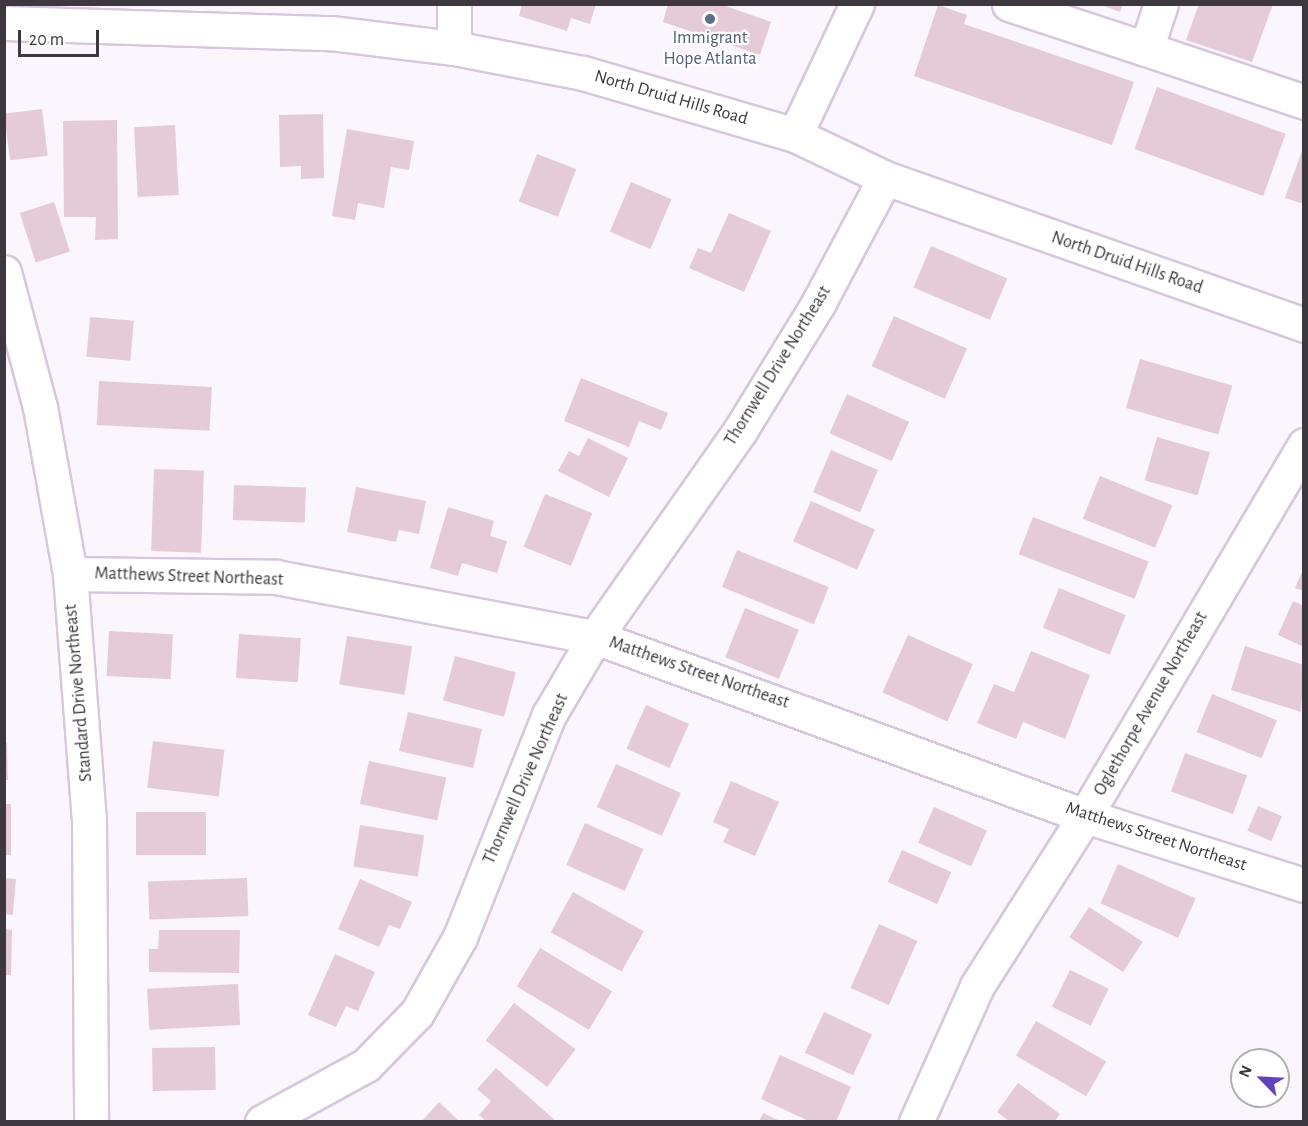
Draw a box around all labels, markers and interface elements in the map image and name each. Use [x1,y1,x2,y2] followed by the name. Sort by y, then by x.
[703,12,717,26] marker: Immigrant Hope Atlanta
[21,18,102,56] scale bar
[664,28,756,70] place label: Immigrant Hope Atlanta
[29,31,64,49] text: 20 m
[592,66,750,130] street label: North Druid Hills Road
[1048,227,1206,299] street label: North Druid Hills Road
[720,282,836,450] street label: Thornwell Drive Northeast
[94,563,284,591] street label: Matthews Street Northeast
[60,603,98,783] street label: Standard Drive Northeast
[1089,608,1213,800] street label: Oglethorpe Avenue Northeast
[606,632,792,714] street label: Matthews Street Northeast
[479,690,573,868] street label: Thornwell Drive Northeast
[1063,798,1249,876] street label: Matthews Street Northeast
[1230,1048,1290,1108] north arrow
[1236,1063,1255,1080] text: N

